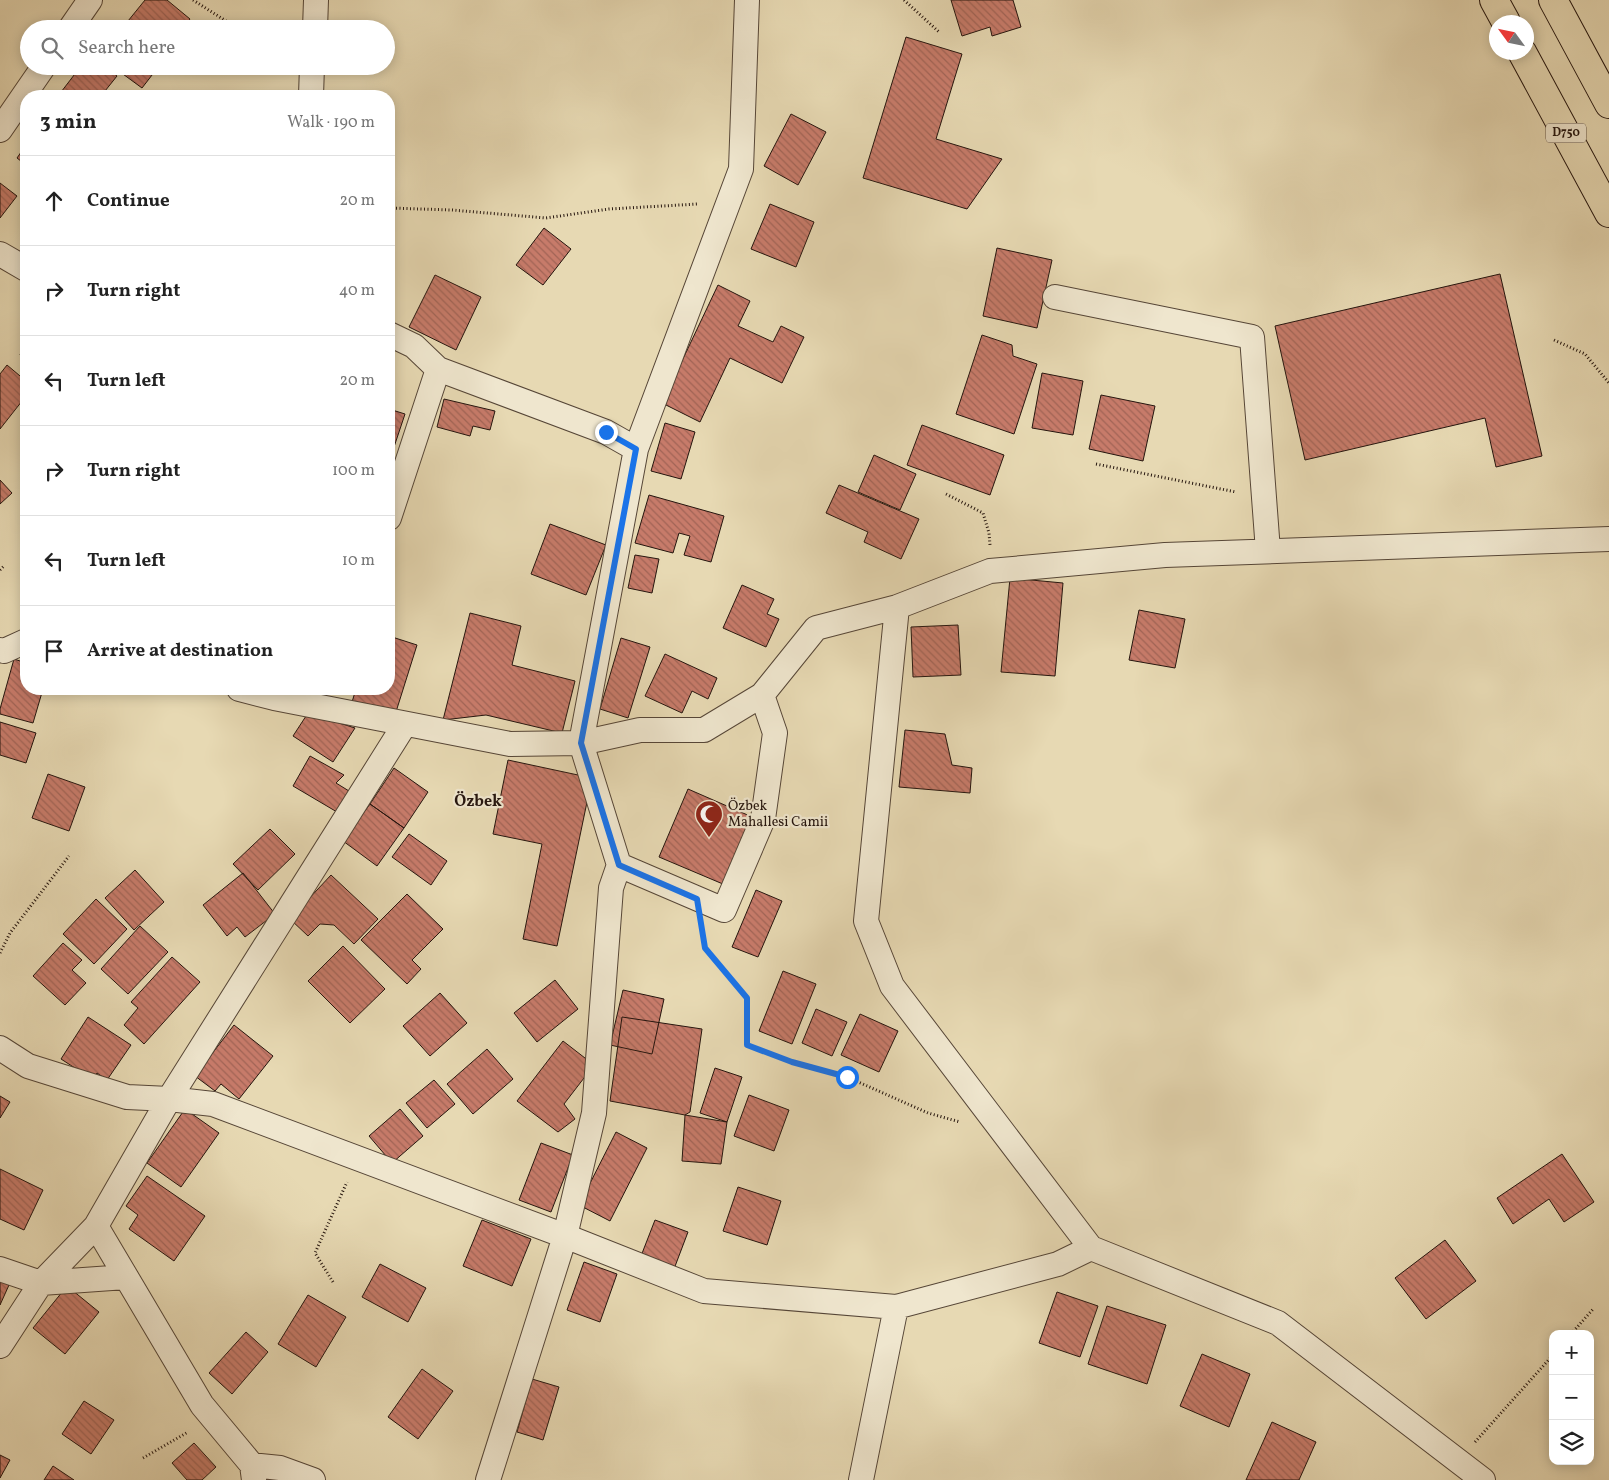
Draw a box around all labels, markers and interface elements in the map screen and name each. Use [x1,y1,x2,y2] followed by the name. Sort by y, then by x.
[1489,15,1534,60] north arrow
[20,20,395,75] search box
[38,34,66,62] icon: search
[78,35,175,61] text: Search here
[40,108,96,137] text: 3 min
[287,112,375,134] text: Walk · 190 m
[1546,124,1586,142] road number: D750
[40,187,68,215] icon: ahead
[87,188,170,214] text: Continue
[340,190,375,212] text: 20 m
[40,277,68,305] icon: right
[87,278,180,304] text: Turn right
[339,280,375,302] text: 40 m
[40,367,68,395] icon: left
[87,368,166,394] text: Turn left
[340,370,375,392] text: 20 m
[595,421,618,444] route end
[40,457,68,485] icon: right
[87,458,180,484] text: Turn right
[332,460,375,482] text: 100 m
[40,547,68,575] icon: left
[87,548,166,574] text: Turn left
[342,550,375,572] text: 10 m
[40,637,68,665] icon: arrive
[87,638,273,664] text: Arrive at destination
[454,791,502,813] district label: Özbek
[728,797,828,832] place label: Özbek Mahallesi Camii
[694,799,724,838] mosque icon: Özbek Mahallesi Camii
[836,1066,859,1089] route start
[1549,1330,1594,1465] map controls
[1549,1330,1594,1375] button: +
[1549,1375,1594,1420] button: −
[1549,1420,1594,1465] button: layers

